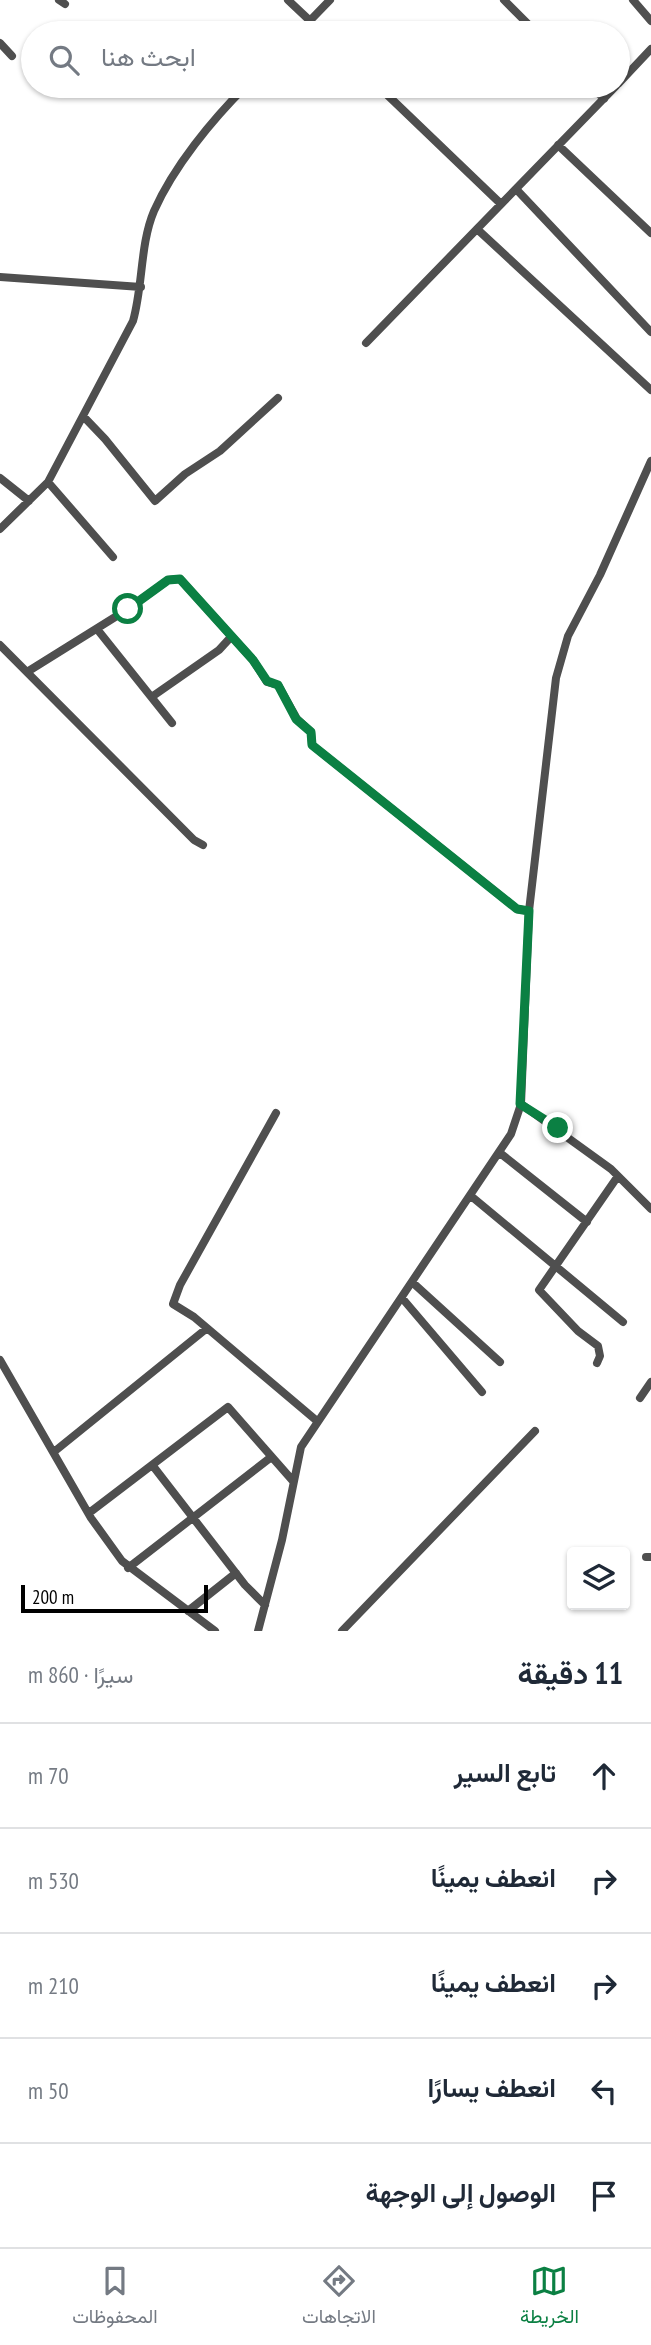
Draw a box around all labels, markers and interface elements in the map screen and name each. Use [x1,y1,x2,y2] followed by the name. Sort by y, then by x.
[21,21,630,98] search box
[101,40,196,73] text: ابحث هنا
[45,41,83,79] icon: search
[112,593,143,624] route start
[542,1112,573,1143] route end
[567,1547,630,1610] map controls
[567,1547,630,1610] button: layers
[21,1582,208,1614] scale bar
[32,1585,74,1609] text: 200 m
[517,1653,623,1692] text: 11 دقيقة
[28,1660,134,1689] text: سيرًا · 860 m
[454,1756,556,1789] text: تابع السير
[585,1757,623,1795] icon: ahead
[28,1761,69,1790] text: 70 m
[431,1861,556,1894] text: انعطف يمينًا
[585,1862,623,1900] icon: right
[28,1866,79,1895] text: 530 m
[431,1966,556,1999] text: انعطف يمينًا
[585,1967,623,2005] icon: right
[28,1971,79,2000] text: 210 m
[428,2071,556,2104] text: انعطف يسارًا
[585,2072,623,2110] icon: left
[28,2076,69,2105] text: 50 m
[366,2176,556,2209] text: الوصول إلى الوجهة
[585,2177,623,2215] icon: arrive
[72,2262,158,2333] tab: المحفوظات
[302,2262,376,2333] tab: الاتجاهات
[520,2262,579,2333] tab: الخريطة

